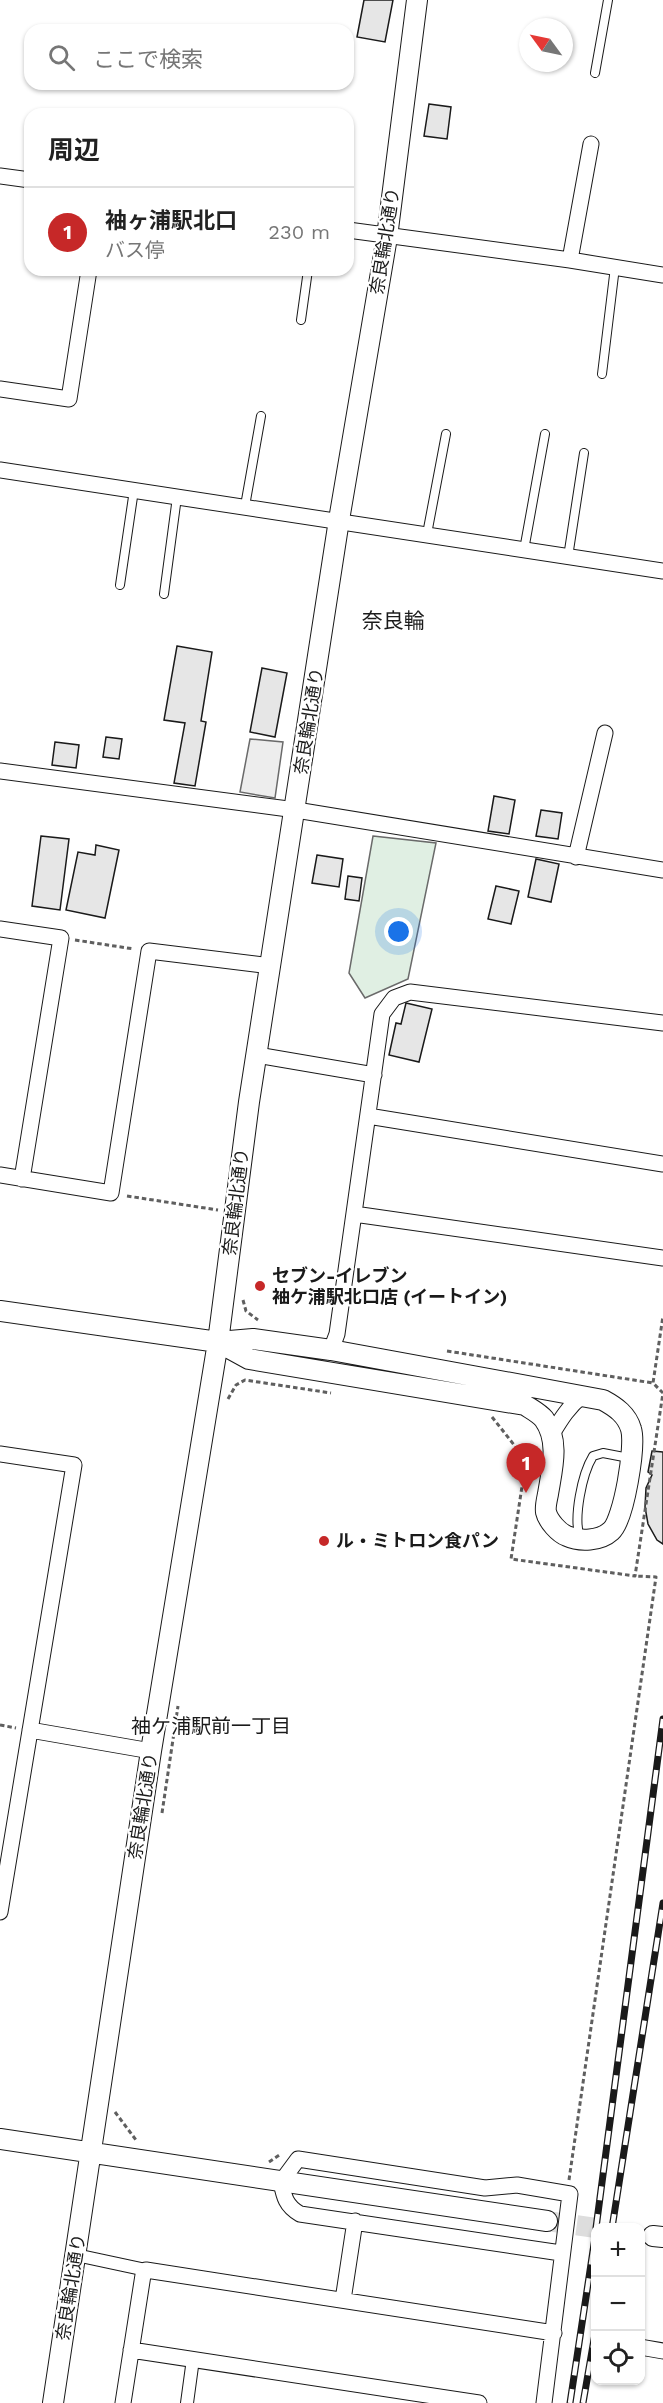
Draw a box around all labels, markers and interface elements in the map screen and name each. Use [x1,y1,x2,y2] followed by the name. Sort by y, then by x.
[519,18,573,72] north arrow
[24,24,354,90] search box
[45,41,78,74] icon: search
[93,47,203,72] text: ここで検索
[48,135,100,165] text: 周辺
[366,186,403,296] street label: 奈良輪北通り
[105,208,237,233] text: 袖ヶ浦駅北口
[63,220,72,244] text: 1
[268,220,330,244] text: 230 m
[105,238,165,262] text: バス停
[362,608,425,633] district label: 奈良輪
[290,666,327,776] street label: 奈良輪北通り
[384,917,413,946] your location
[219,1147,253,1257] street label: 奈良輪北通り
[272,1265,507,1307] place label: セブン-イレブン 袖ケ浦駅北口店 (イートイン)
[253,1279,267,1293] marker: セブン-イレブン 袖ケ浦駅北口店 (イートイン)
[506,1444,546,1493] pin: 1
[336,1530,499,1551] place label: ル・ミトロン食パン
[317,1534,331,1548] marker: ル・ミトロン食パン
[131,1714,291,1738] district label: 袖ケ浦駅前一丁目
[124,1751,161,1861] street label: 奈良輪北通り
[591,2223,645,2385] map controls
[591,2223,645,2277] button: +
[52,2232,89,2342] street label: 奈良輪北通り
[591,2277,645,2331] button: −
[591,2331,645,2385] button: locate

